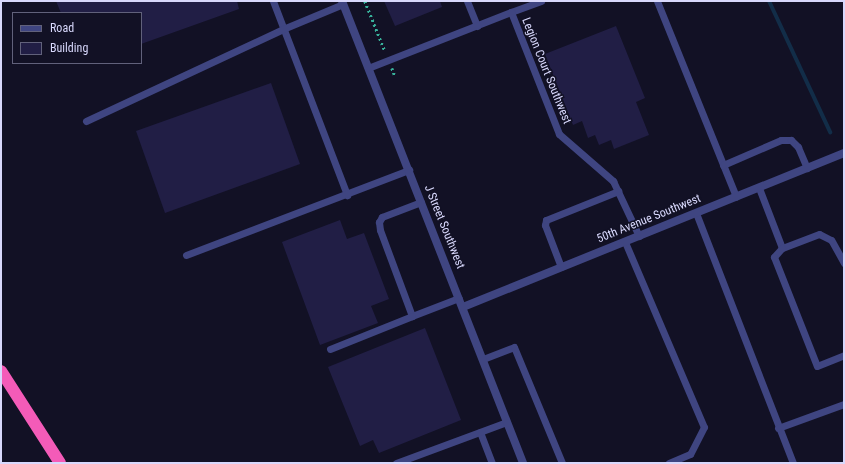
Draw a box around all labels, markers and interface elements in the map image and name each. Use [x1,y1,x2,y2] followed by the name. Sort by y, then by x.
[12,12,142,64] legend
[518,16,574,126] street label: Legion Court Southwest
[50,21,74,35] text: Road
[50,41,88,55] text: Building
[421,183,467,271] street label: J Street Southwest
[595,192,703,246] street label: 50th Avenue Southwest

